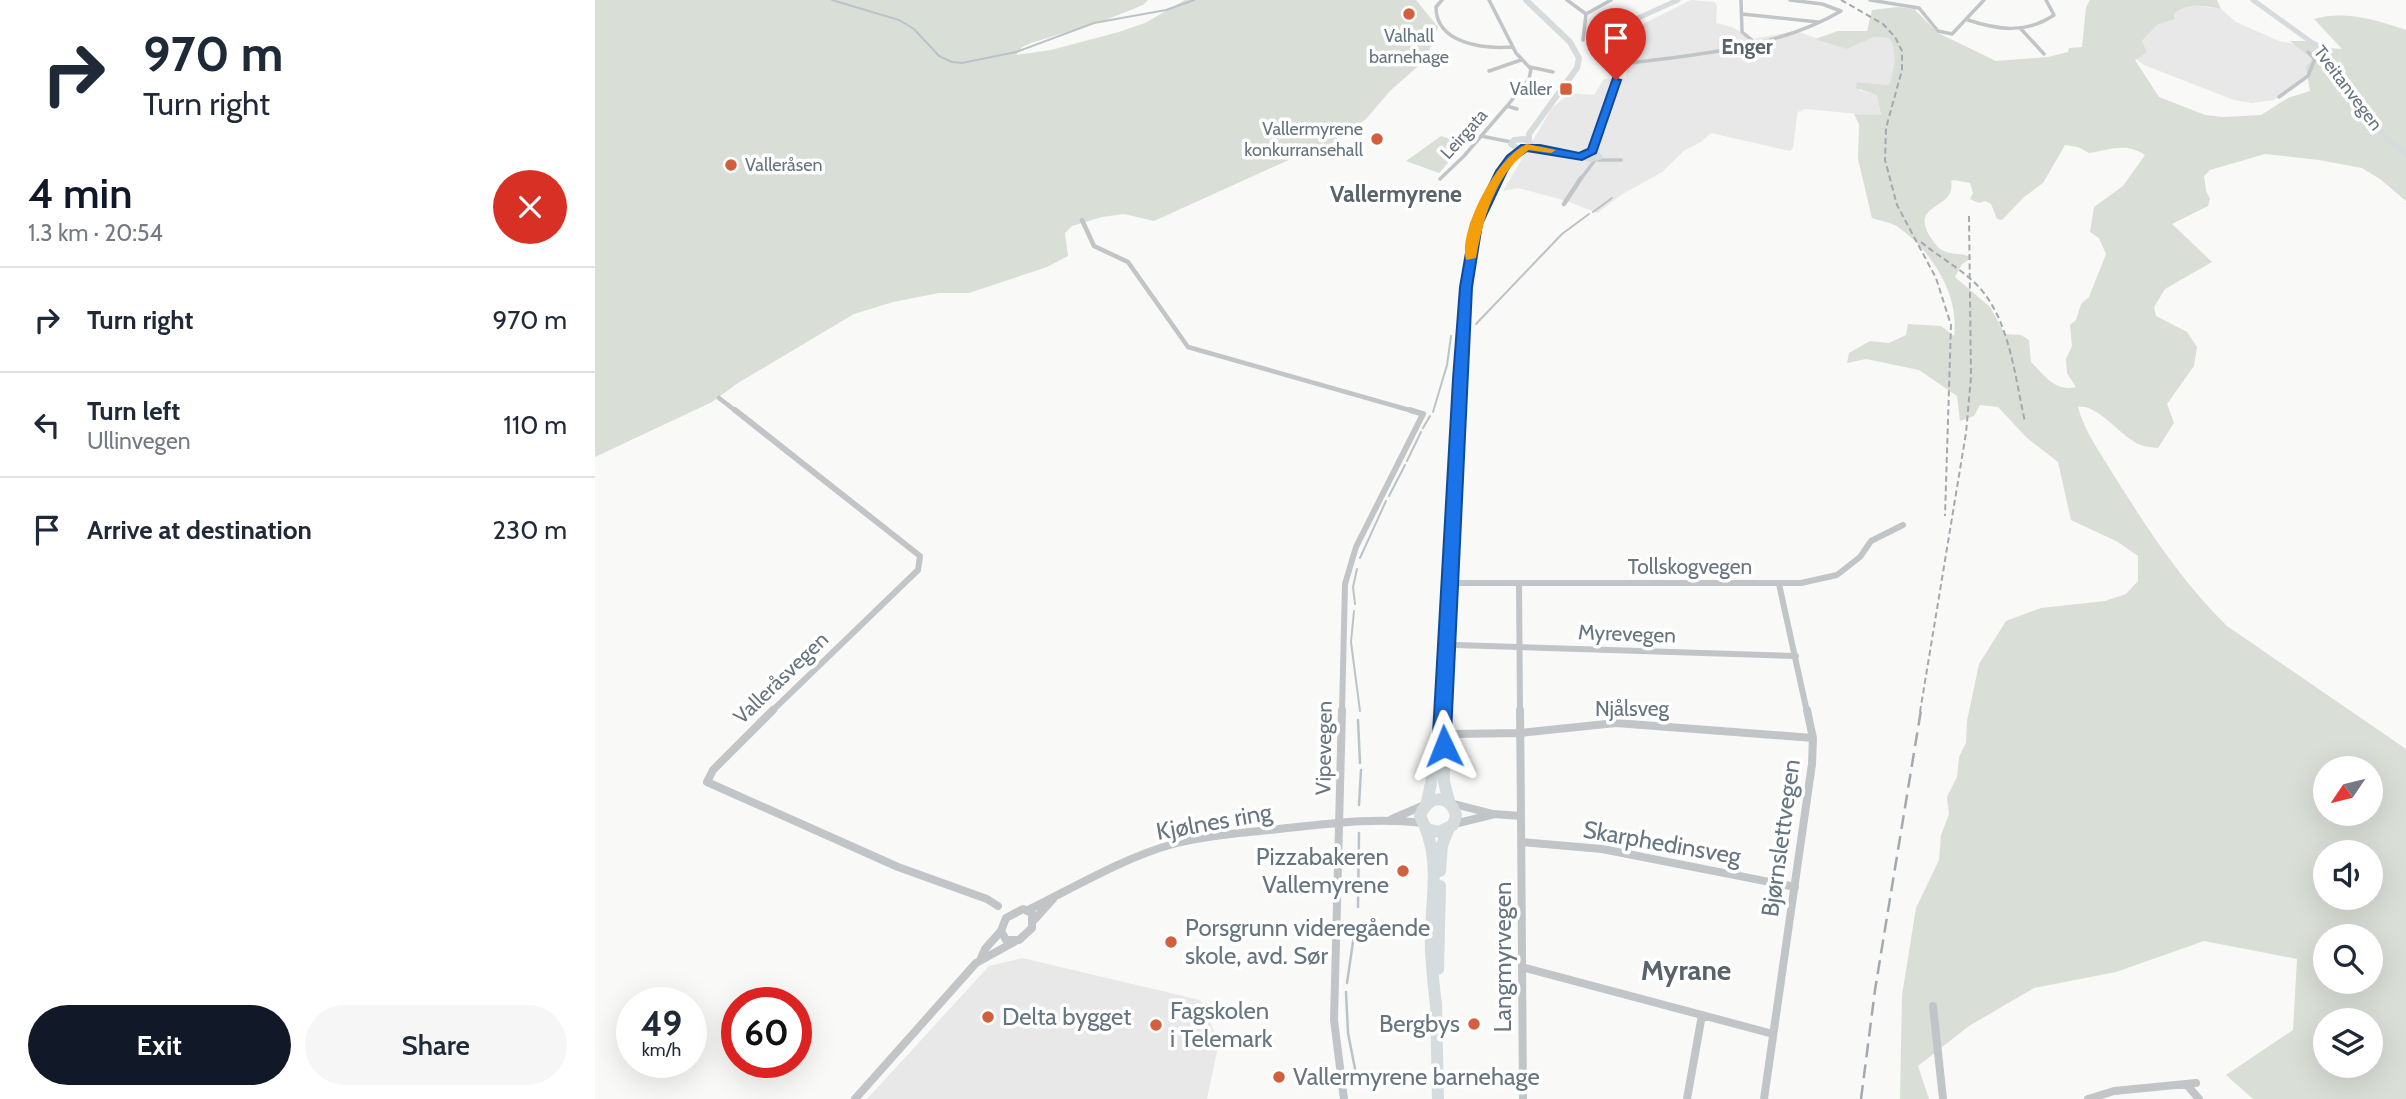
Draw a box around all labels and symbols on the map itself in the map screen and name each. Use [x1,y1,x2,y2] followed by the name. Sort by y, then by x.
[1401,6,1417,22] marker: Valhall barnehage
[1586,8,1646,80] pin
[1369,25,1449,68] place label: Valhall barnehage
[1721,34,1773,59] district label: Enger
[2309,41,2387,135] street label: Tveitanvegen
[1510,78,1552,100] place label: Valler
[1558,81,1574,97] marker: Valler
[1436,104,1492,164] street label: Leirgata
[1244,118,1364,161] place label: Vallermyrene konkurransehall
[1369,131,1385,147] marker: Vallermyrene konkurransehall
[745,154,822,176] place label: Valleråsen
[723,157,739,173] marker: Valleråsen
[1330,180,1462,208] district label: Vallermyrene
[1628,554,1752,579] street label: Tollskogvegen
[1578,619,1676,648] street label: Myrevegen
[728,626,833,729] street label: Valleråsvegen
[1595,696,1670,722] street label: Njålsveg
[1310,701,1337,795] street label: Vipevegen
[1407,709,1481,783] position arrow
[2313,756,2383,826] north arrow
[1755,757,1806,919] street label: Bjørnslettvegen
[1154,797,1275,846] street label: Kjølnes ring
[1581,814,1744,871] street label: Skarphedinsveg
[1256,842,1389,899] place label: Pizzabakeren Vallemyrene
[1395,863,1411,879] marker: Pizzabakeren Vallemyrene
[1488,882,1517,1032] street label: Langmyrvegen
[1185,913,1430,970] place label: Porsgrunn videregående skole, avd. Sør
[1163,934,1179,950] marker: Porsgrunn videregående skole, avd. Sør
[1641,953,1731,987] district label: Myrane
[721,987,812,1078] speed limit sign: 60
[1170,996,1273,1053] place label: Fagskolen i Telemark
[1002,1002,1131,1031] place label: Delta bygget
[980,1009,996,1025] marker: Delta bygget
[1379,1009,1460,1038] place label: Bergbys
[1466,1016,1482,1032] marker: Bergbys
[1148,1017,1164,1033] marker: Fagskolen i Telemark
[1293,1062,1540,1091] place label: Vallermyrene barnehage
[1271,1069,1287,1085] marker: Vallermyrene barnehage

